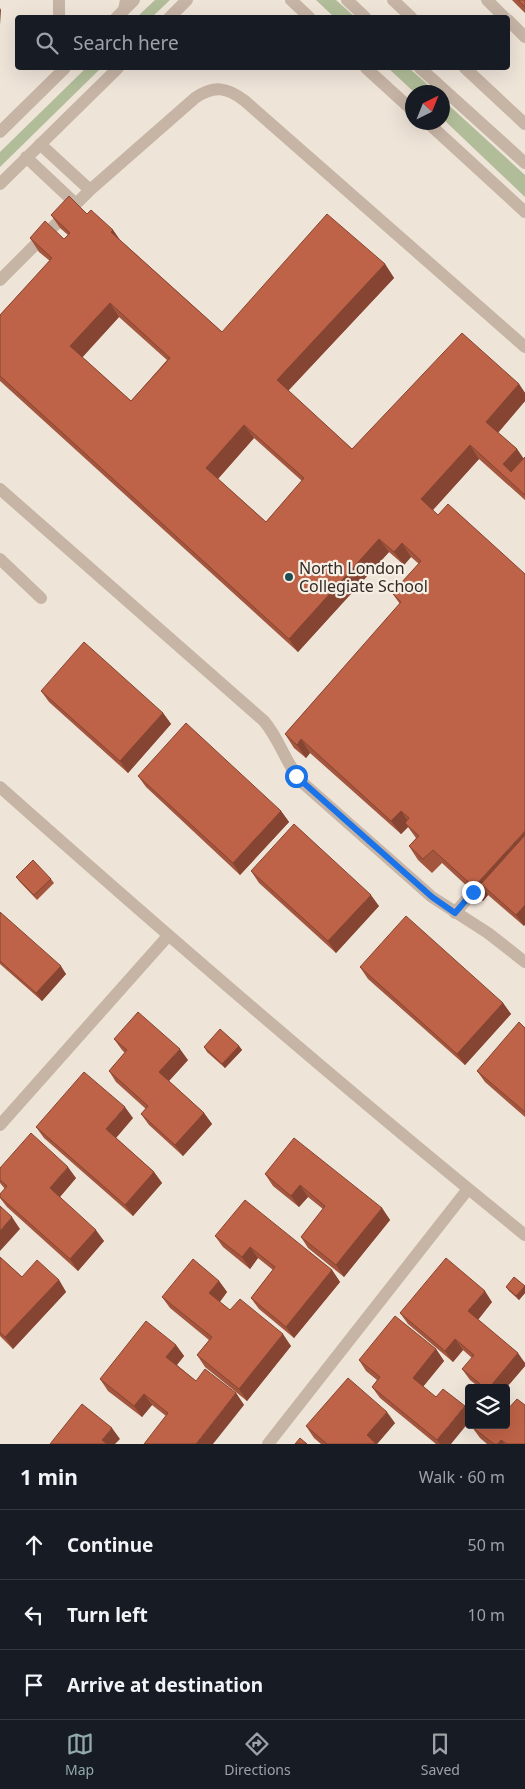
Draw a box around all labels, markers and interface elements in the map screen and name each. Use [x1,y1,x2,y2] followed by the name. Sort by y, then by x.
[15,15,510,70] search box
[33,29,61,57] icon: search
[73,30,179,56] text: Search here
[405,85,450,130] north arrow
[299,557,428,597] place label: North London Collegiate School
[283,571,295,583] marker: North London Collegiate School
[285,765,308,788] route start
[462,881,485,904] route end
[465,1384,510,1429] map controls
[465,1384,510,1429] button: layers
[20,1463,78,1491] text: 1 min
[419,1466,505,1488] text: Walk · 60 m
[20,1531,48,1559] icon: ahead
[67,1532,153,1558] text: Continue
[468,1534,505,1556] text: 50 m
[20,1601,48,1629] icon: left
[67,1602,148,1628] text: Turn left
[468,1604,505,1626] text: 10 m
[20,1671,48,1699] icon: arrive
[67,1672,263,1698] text: Arrive at destination
[65,1730,94,1779] tab: Map
[224,1730,291,1779] tab: Directions
[421,1730,460,1779] tab: Saved

